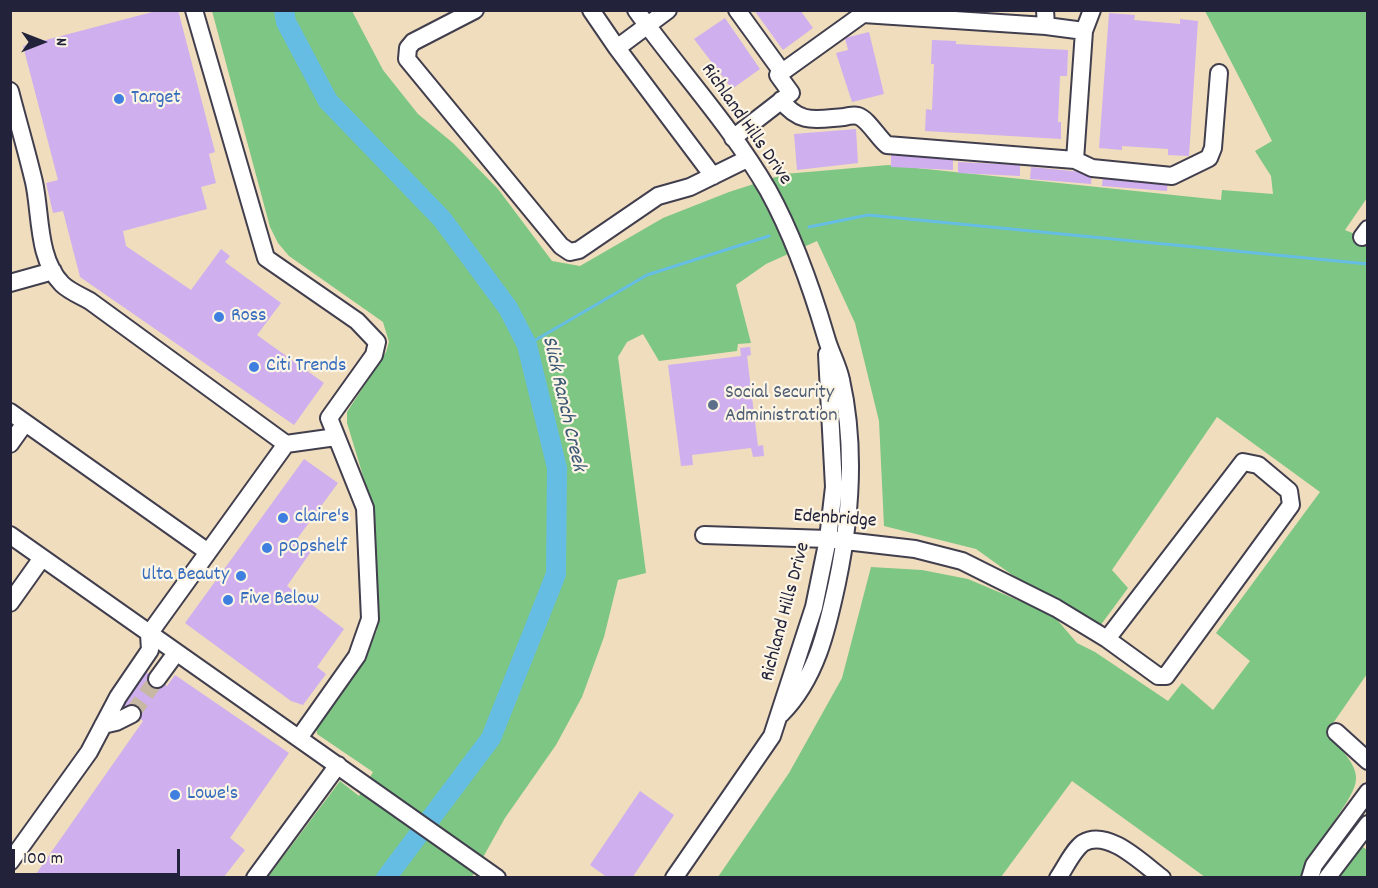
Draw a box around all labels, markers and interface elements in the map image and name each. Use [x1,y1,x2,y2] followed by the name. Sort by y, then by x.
[12,12,72,72] north arrow
[49,38,72,46] text: N
[694,60,796,190] street label: Richland Hills Drive
[131,87,181,111] place label: Target
[112,92,126,106] marker: Target
[231,305,266,329] place label: Ross
[212,310,226,324] marker: Ross
[534,334,590,474] water label: Slick Ranch Creek
[266,355,346,379] place label: Citi Trends
[247,360,261,374] marker: Citi Trends
[725,382,837,429] place label: Social Security Administration
[706,398,720,412] marker: Social Security Administration
[793,505,877,535] street label: Edenbridge
[295,506,349,530] place label: claire's
[276,511,290,525] marker: claire's
[279,536,347,560] place label: pOpshelf
[757,540,817,684] street label: Richland Hills Drive
[260,541,274,555] marker: pOpshelf
[142,564,229,588] place label: Ulta Beauty
[234,569,248,583] marker: Ulta Beauty
[240,588,319,612] place label: Five Below
[221,593,235,607] marker: Five Below
[187,783,238,807] place label: Lowe's
[168,788,182,802] marker: Lowe's
[15,837,183,875] scale bar
[23,847,63,872] text: 100 m

